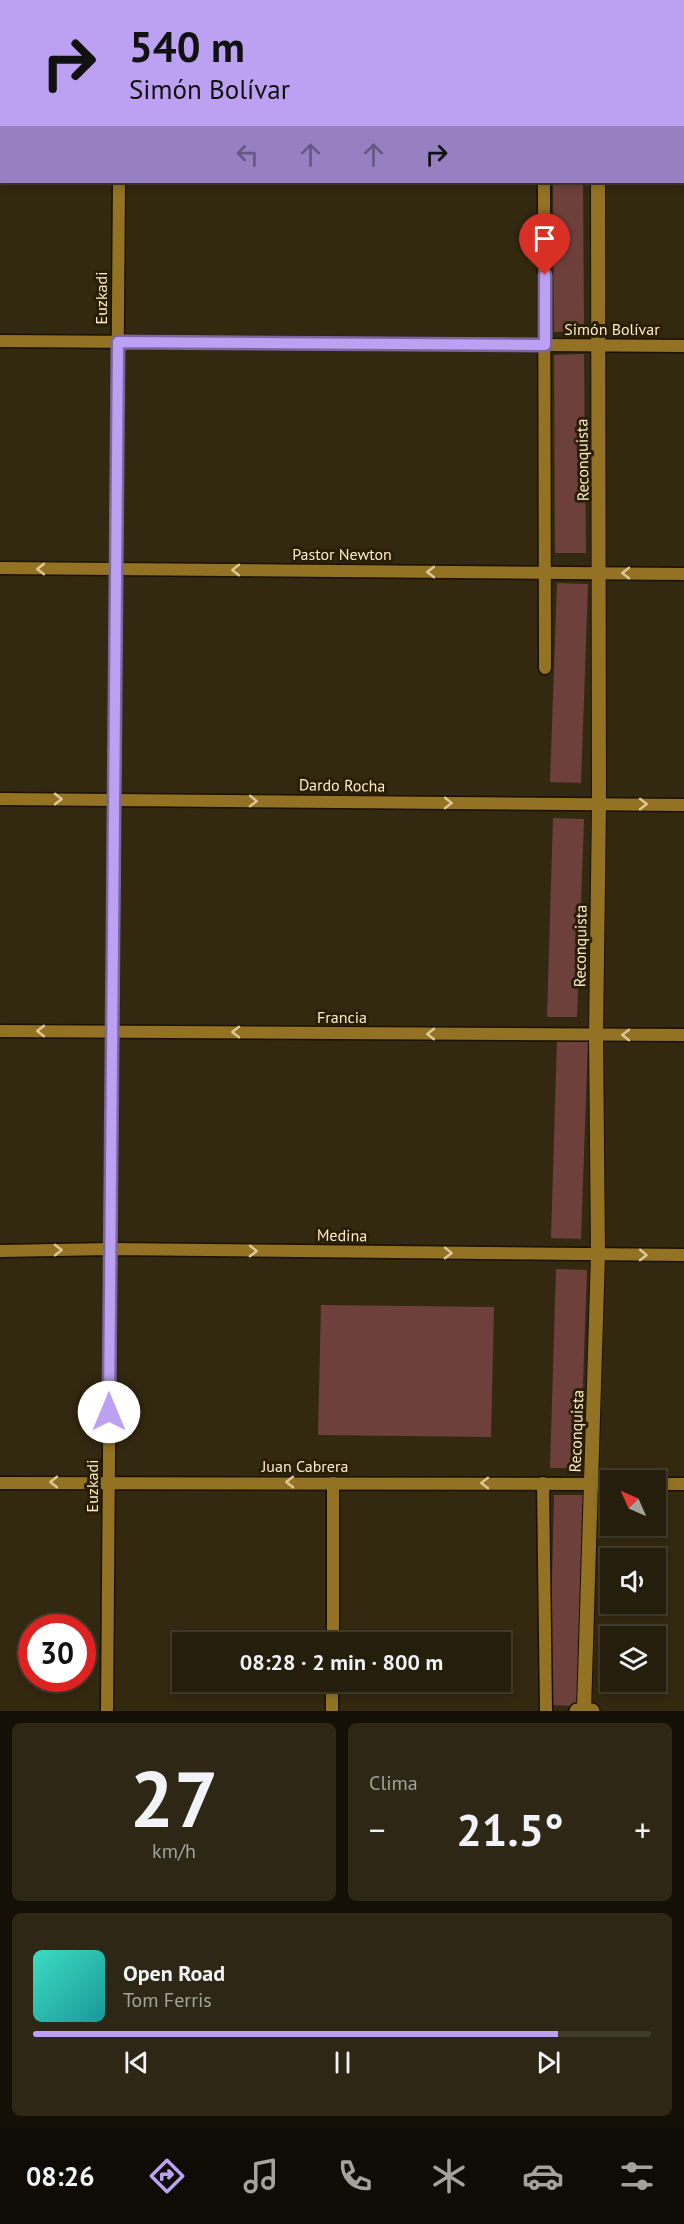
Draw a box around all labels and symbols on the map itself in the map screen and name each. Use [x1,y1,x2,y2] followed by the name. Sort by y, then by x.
[519,213,570,275] pin
[91,272,111,324] street label: Euzkadi
[564,319,660,339] street label: Simón Bolívar
[571,419,593,501] street label: Reconquista
[292,544,392,564] street label: Pastor Newton
[36,562,45,575] one-way arrow
[231,564,240,576] one-way arrow
[426,565,435,578] one-way arrow
[621,567,630,579] one-way arrow
[299,774,385,796] street label: Dardo Rocha
[54,793,63,805] one-way arrow
[249,795,258,807] one-way arrow
[444,797,453,809] one-way arrow
[639,798,648,811] one-way arrow
[569,905,591,987] street label: Reconquista
[317,1007,367,1027] street label: Francia
[36,1025,45,1037] one-way arrow
[231,1026,240,1039] one-way arrow
[426,1028,435,1040] one-way arrow
[621,1029,630,1041] one-way arrow
[317,1225,367,1245] street label: Medina
[54,1244,63,1256] one-way arrow
[249,1245,258,1257] one-way arrow
[444,1247,453,1259] one-way arrow
[639,1249,648,1261] one-way arrow
[77,1380,141,1444] position arrow
[565,1389,587,1473] street label: Reconquista
[261,1456,348,1476] street label: Juan Cabrera
[82,1460,102,1512] street label: Euzkadi
[600,1470,666,1536] north arrow
[50,1476,59,1488] one-way arrow
[285,1476,294,1488] one-way arrow
[480,1477,489,1489] one-way arrow
[18,1614,96,1692] speed limit sign: 30

